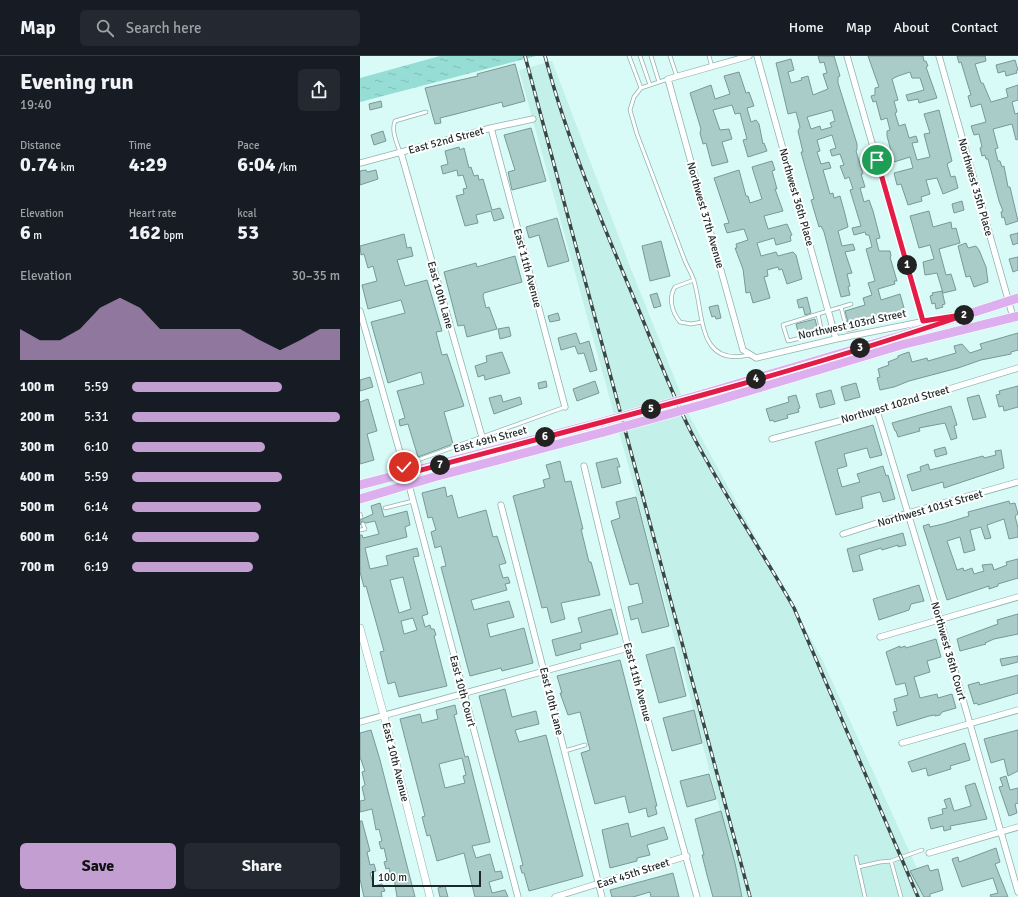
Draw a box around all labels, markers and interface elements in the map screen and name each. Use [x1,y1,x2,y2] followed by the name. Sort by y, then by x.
[80,10,360,46] search box
[20,16,56,40] text: Map
[94,17,116,39] icon: search
[126,19,201,37] text: Search here
[789,19,824,36] text: Home
[846,19,871,36] text: Map
[893,19,929,36] text: About
[951,19,998,36] text: Contact
[20,68,134,95] text: Evening run
[298,69,340,111] button: share
[20,97,52,113] text: 19:40
[407,124,485,157] street label: East 52nd Street
[955,137,996,238] street label: Northwest 35th Place
[20,139,61,152] text: Distance
[129,139,151,152] text: Time
[237,139,260,152] text: Pace
[860,143,894,177] pin
[776,147,817,248] street label: Northwest 36th Place
[866,149,888,171] icon: arrive
[20,152,58,177] text: 0.74
[129,152,167,177] text: 4:29
[237,152,276,177] text: 6:04
[684,160,727,270] street label: Northwest 37th Avenue
[58,161,75,174] text: km
[276,161,297,174] text: /km
[20,207,64,220] text: Elevation
[129,207,176,220] text: Heart rate
[237,207,257,220] text: kcal
[20,220,31,245] text: 6
[129,220,161,245] text: 162
[237,220,259,245] text: 53
[511,227,544,309] street label: East 11th Avenue
[31,229,42,242] text: m
[161,229,184,242] text: bpm
[897,255,917,275] pin: 1
[904,258,910,271] text: 1
[425,260,456,330] street label: East 10th Lane
[20,268,72,284] text: Elevation
[292,268,340,284] text: 30–35 m
[954,305,974,325] pin: 2
[797,307,907,342] street label: Northwest 103rd Street
[961,308,967,321] text: 2
[850,338,870,358] pin: 3
[857,341,863,354] text: 3
[746,369,766,389] pin: 4
[753,372,759,385] text: 4
[20,379,54,395] text: 100 m
[84,379,109,395] text: 5:59
[839,383,951,426] street label: Northwest 102nd Street
[641,399,661,419] pin: 5
[648,402,654,415] text: 5
[20,409,54,425] text: 200 m
[84,409,109,425] text: 5:31
[452,423,528,456] street label: East 49th Street
[535,427,555,447] pin: 6
[542,430,548,443] text: 6
[20,439,54,455] text: 300 m
[84,439,109,455] text: 6:10
[387,450,421,484] pin
[430,455,450,475] pin: 7
[393,456,415,478] icon: check
[437,458,443,471] text: 7
[20,469,54,485] text: 400 m
[84,469,109,485] text: 5:59
[876,487,985,530] street label: Northwest 101st Street
[20,499,54,515] text: 500 m
[84,499,109,515] text: 6:14
[20,529,54,545] text: 600 m
[84,529,109,545] text: 6:14
[20,559,54,575] text: 700 m
[84,559,109,575] text: 6:19
[928,600,969,702] street label: Northwest 36th Court
[621,641,654,723] street label: East 11th Avenue
[447,654,478,728] street label: East 10th Court
[537,666,566,736] street label: East 10th Lane
[379,721,412,803] street label: East 10th Avenue
[20,843,176,889] button: Save
[184,843,340,889] button: Share
[595,856,671,891] street label: East 45th Street
[372,869,481,888] scale bar
[378,871,407,884] text: 100 m

